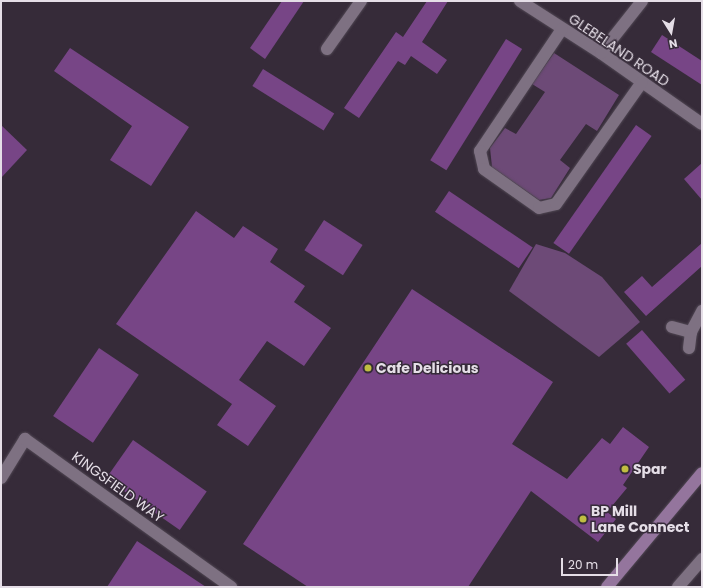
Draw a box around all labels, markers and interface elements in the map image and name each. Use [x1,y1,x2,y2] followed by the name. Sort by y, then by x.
[566,10,672,90] street label: GLEBELAND ROAD
[651,12,691,52] north arrow
[376,360,479,376] place label: Cafe Delicious
[363,363,373,373] marker: Cafe Delicious
[69,448,167,526] street label: KINGSFIELD WAY
[633,461,667,477] place label: Spar
[620,464,630,474] marker: Spar
[591,503,689,536] place label: BP Mill Lane Connect
[578,514,588,524] marker: BP Mill Lane Connect
[563,550,620,576] scale bar
[568,556,598,573] text: 20 m

